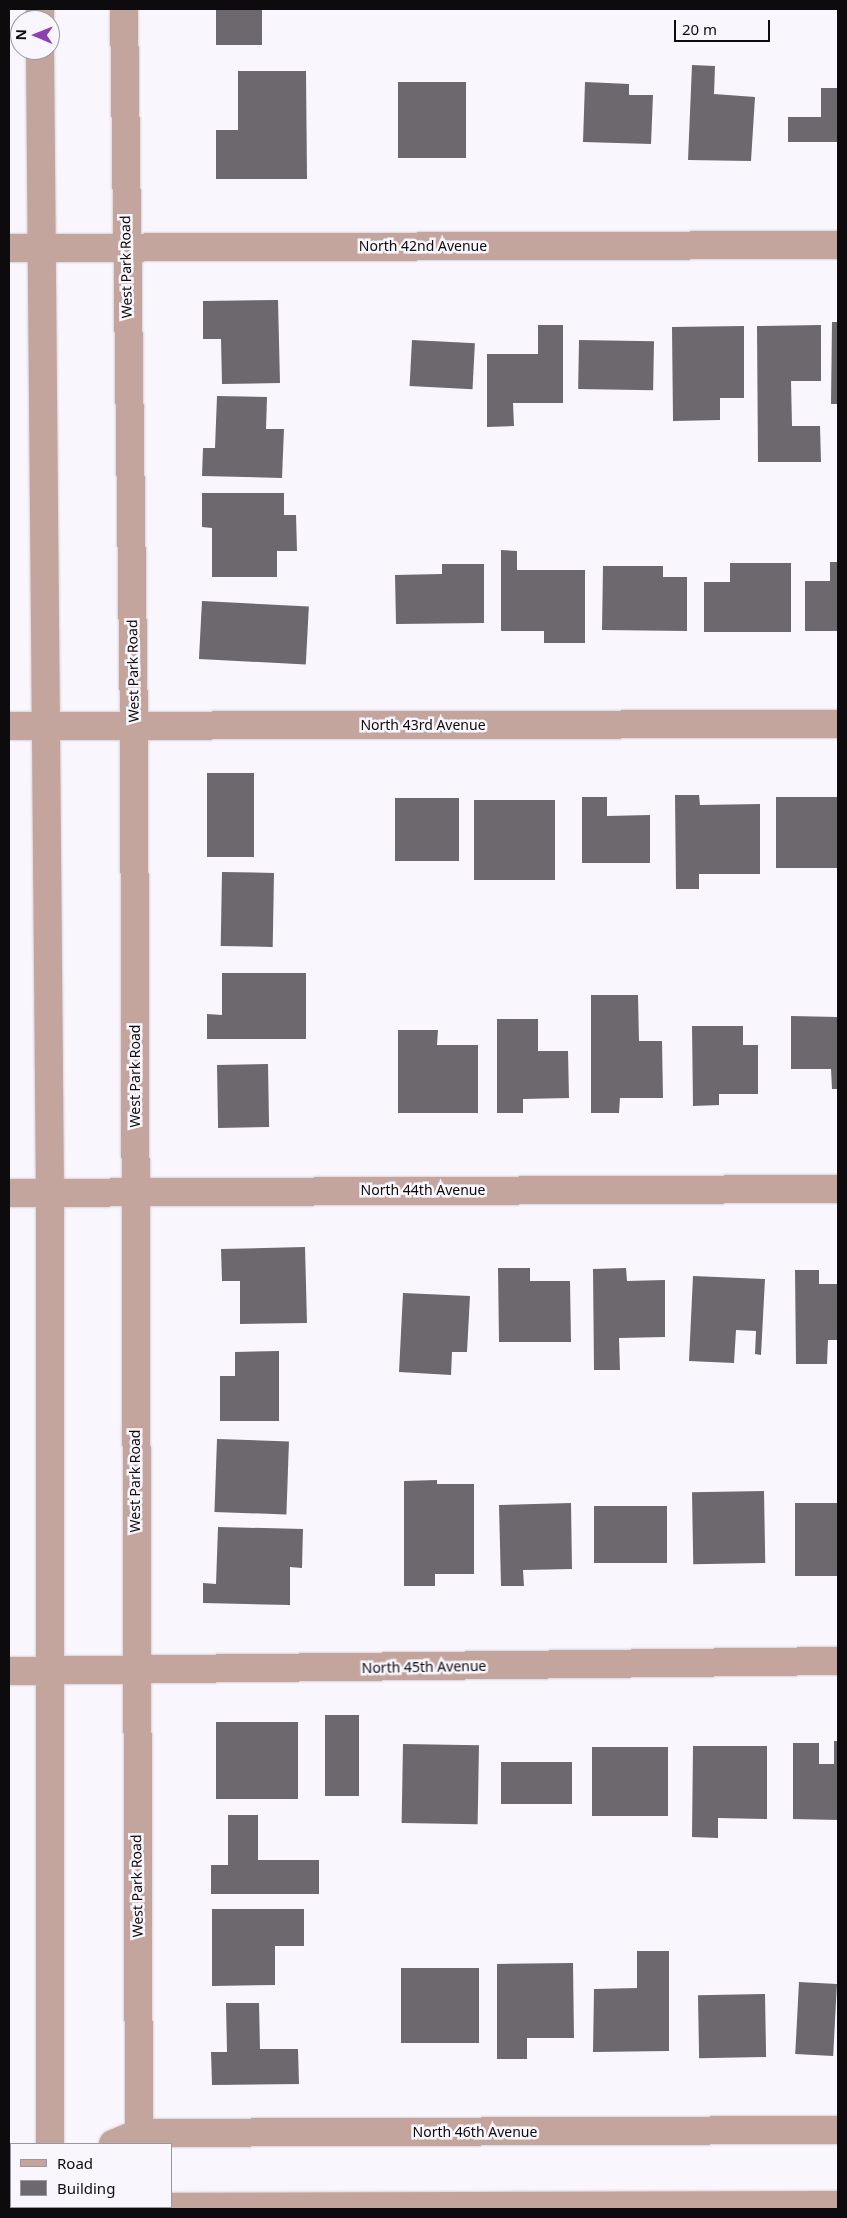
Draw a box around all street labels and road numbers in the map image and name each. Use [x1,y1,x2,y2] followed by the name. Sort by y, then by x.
[117,215,135,319] street label: West Park Road
[359,238,487,254] street label: North 42nd Avenue
[124,619,142,723] street label: West Park Road
[360,717,486,733] street label: North 43rd Avenue
[127,1025,143,1127] street label: West Park Road
[361,1182,485,1198] street label: North 44th Avenue
[127,1430,143,1532] street label: West Park Road
[361,1658,487,1676] street label: North 45th Avenue
[128,1834,146,1938] street label: West Park Road
[413,2124,537,2140] street label: North 46th Avenue

